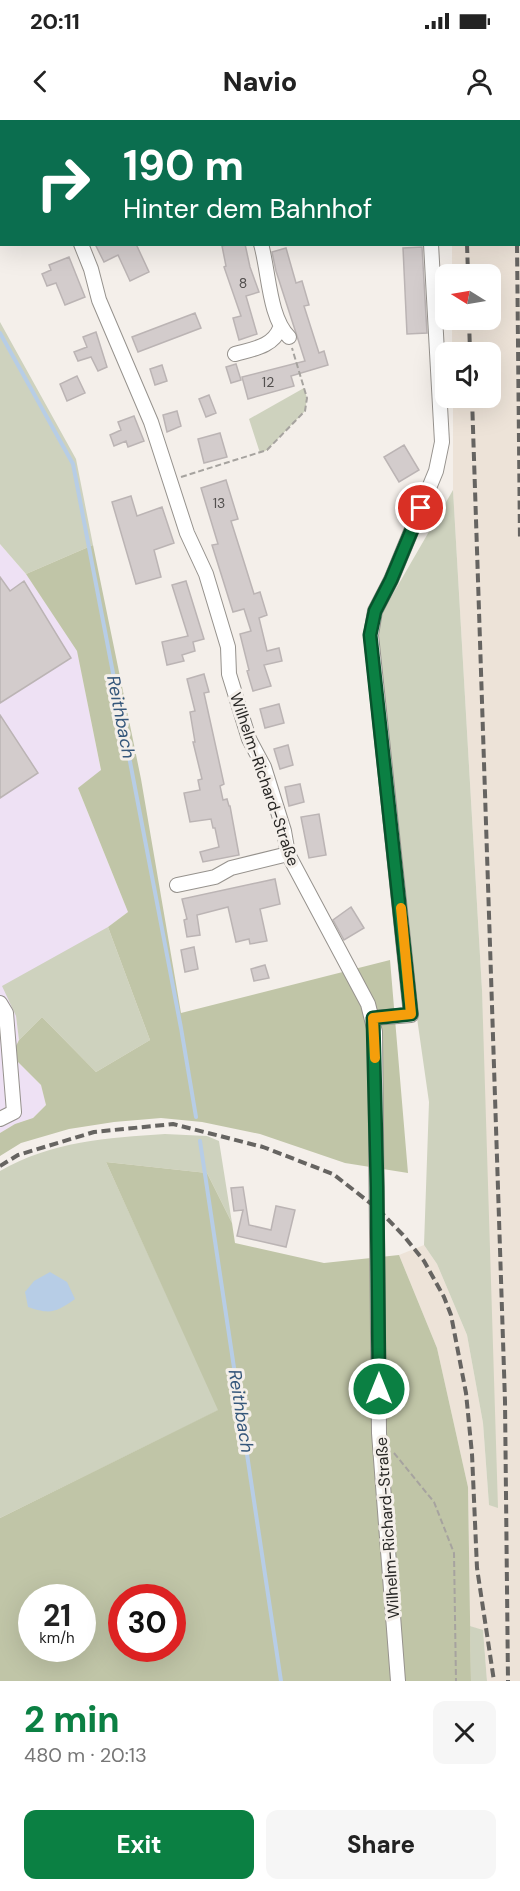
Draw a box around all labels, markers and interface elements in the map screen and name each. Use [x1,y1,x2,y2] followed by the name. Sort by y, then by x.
[30,7,80,36] text: 20:11
[223,64,297,99] text: Navio
[24,65,57,98] icon: back
[463,65,496,98] icon: person
[123,138,244,193] text: 190 m
[24,144,102,222] icon: right
[123,191,372,226] text: Hinter dem Bahnhof
[435,264,501,330] north arrow
[435,264,501,408] map controls
[239,274,247,292] house number: 8
[435,342,501,408] button: sound
[262,373,274,391] house number: 12
[395,482,446,533] pin
[404,491,437,524] icon: arrive
[213,494,225,512] house number: 13
[101,673,141,761] water label: Reithbach
[225,690,304,869] street label: Wilhelm-Richard-Straße
[347,1357,411,1421] position arrow
[223,1368,259,1454] water label: Reithbach
[371,1436,404,1619] street label: Wilhelm-Richard-Straße
[108,1584,186,1662] speed limit sign: 30
[43,1596,71,1635] text: 21
[39,1628,75,1648] text: km/h
[24,1696,120,1743] text: 2 min
[433,1701,496,1764] button: close
[24,1742,147,1768] text: 480 m · 20:13
[24,1810,254,1879] button: Exit
[266,1810,496,1879] button: Share

